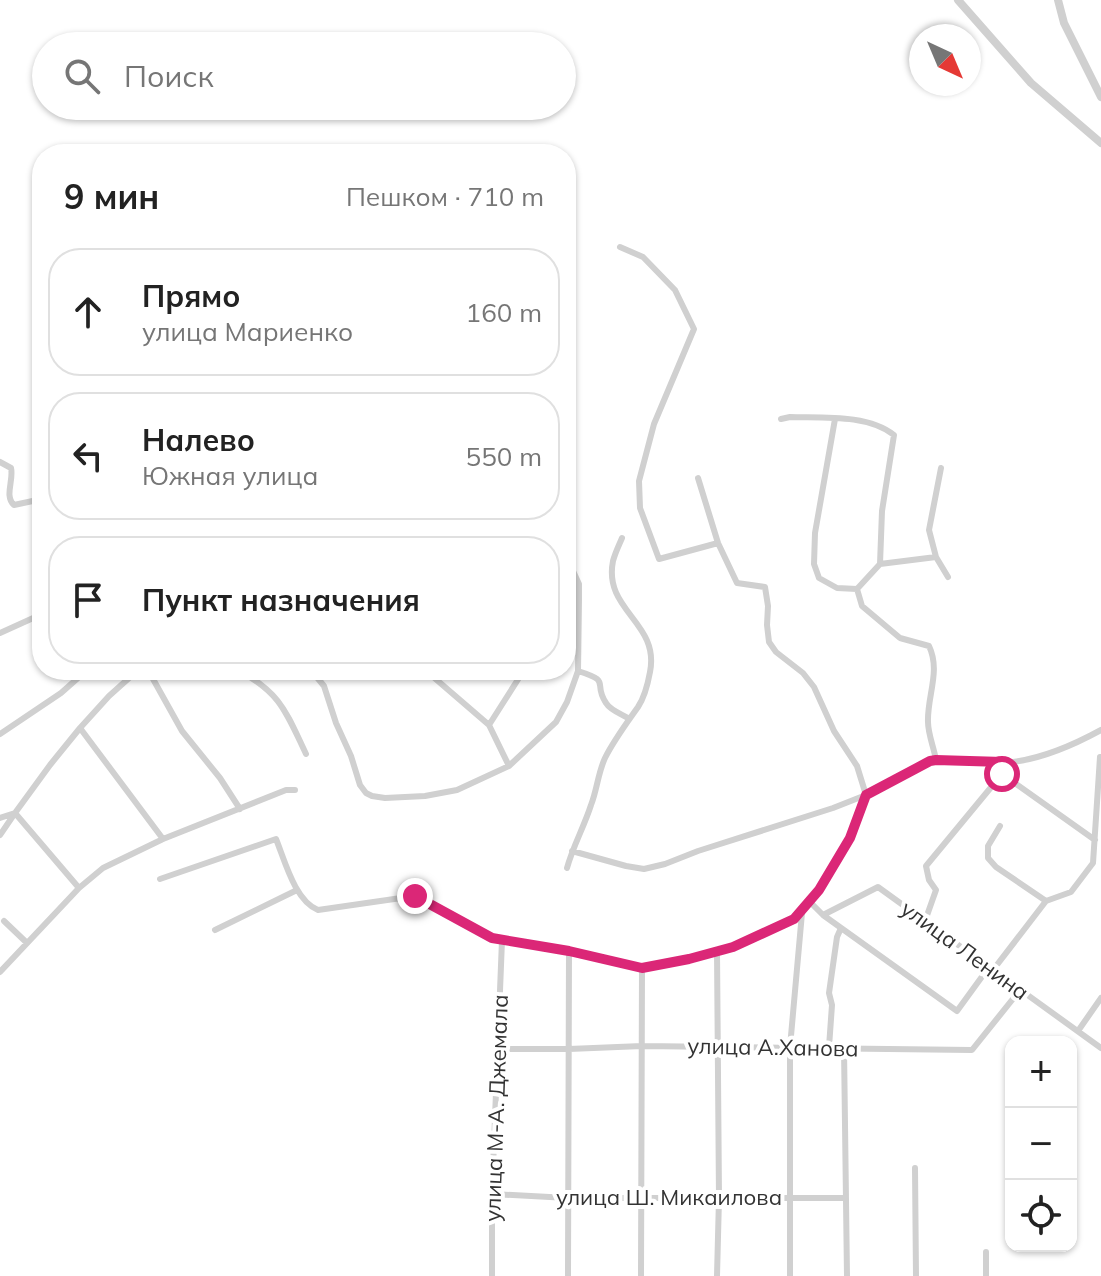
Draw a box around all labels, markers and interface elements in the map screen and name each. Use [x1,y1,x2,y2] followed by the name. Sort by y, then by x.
[909,24,981,96] north arrow
[32,32,576,120] search box
[60,54,104,98] icon: search
[124,57,214,95] text: Поиск
[64,175,159,218] text: 9 мин
[346,180,544,213] text: Пешком · 710 m
[142,277,240,315] text: Прямо
[66,290,110,334] icon: ahead
[466,296,542,329] text: 160 m
[142,315,353,348] text: улица Мариенко
[142,421,255,459] text: Налево
[66,434,110,478] icon: left
[466,440,542,473] text: 550 m
[142,459,318,492] text: Южная улица
[66,578,110,622] icon: arrive
[142,581,420,619] text: Пункт назначения
[984,756,1020,792] route start
[397,878,433,914] route end
[895,894,1035,1006] street label: улица Ленина
[478,994,514,1222] street label: улица М-А. Джемала
[687,1032,859,1062] street label: улица А.Ханова
[1005,1036,1077,1252] map controls
[1005,1036,1077,1108] button: +
[1005,1108,1077,1180] button: −
[1005,1180,1077,1252] button: locate
[556,1183,782,1211] street label: улица Ш. Микаилова

